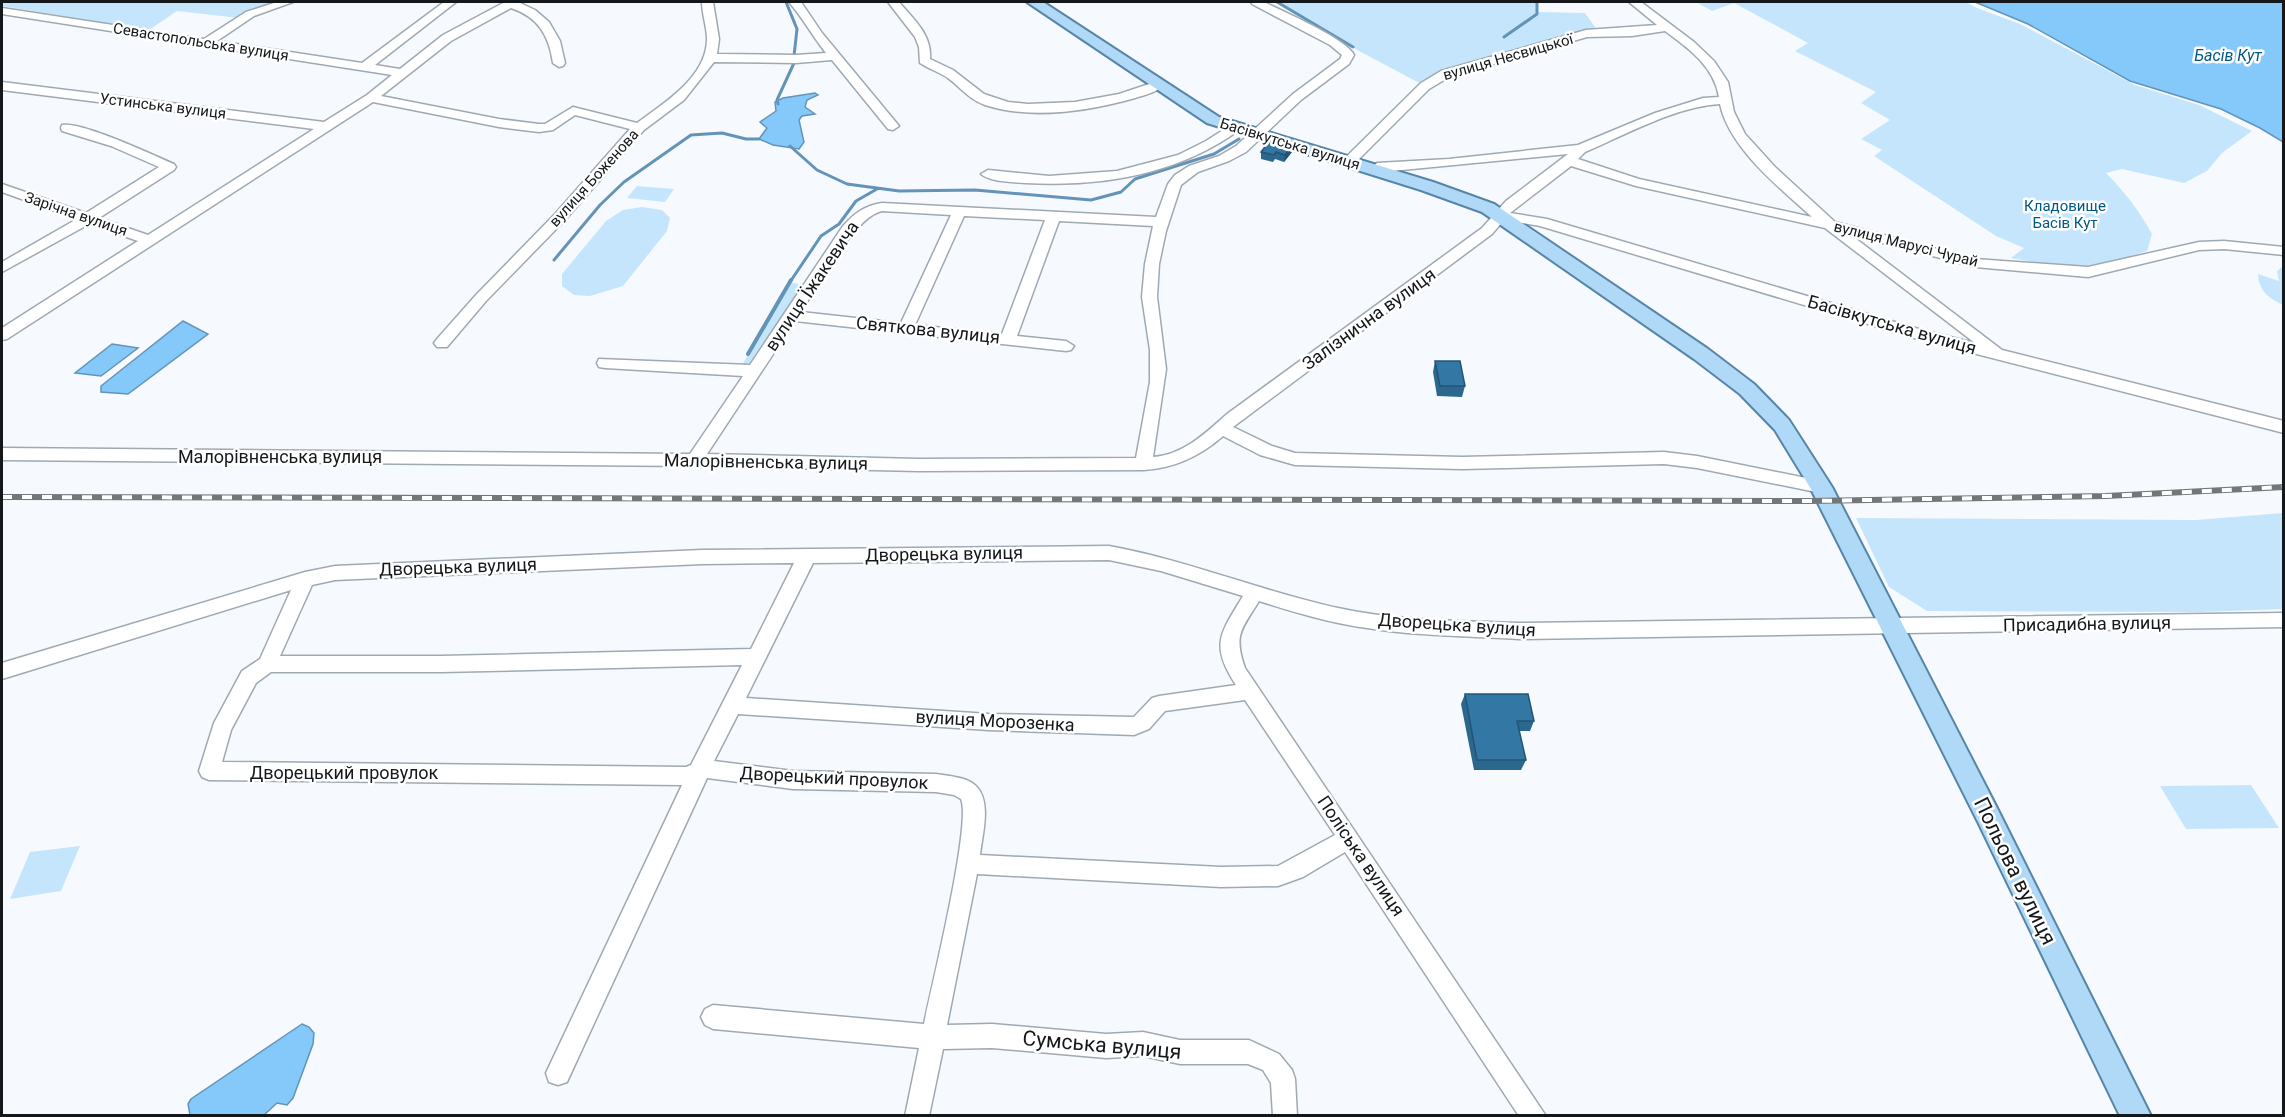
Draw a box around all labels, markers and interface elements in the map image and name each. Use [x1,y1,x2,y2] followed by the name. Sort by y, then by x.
[112,19,290,65] street label: Севастопольська вулиця
[1441,29,1576,84] street label: вулиця Несвицької
[2194,46,2262,65] water label: Басів Кут
[99,89,227,123] street label: Устинська вулиця
[1218,114,1362,174] street label: Басівкутська вулиця
[546,126,642,230] street label: вулиця Боженова
[22,188,130,240] street label: Зарічна вулиця
[2024,197,2106,232] park label: Кладовище Басів Кут
[760,217,863,355] street label: вулиця Їжакевича
[1832,217,1980,271] street label: вулиця Марусі Чурай
[1298,263,1439,374] street label: Залізнична вулиця
[1805,290,1979,359] street label: Басівкутська вулиця
[855,311,1001,348] street label: Святкова вулиця
[178,446,382,467] street label: Малорівненська вулиця
[664,449,868,474] street label: Малорівненська вулиця
[865,542,1023,565] street label: Дворецька вулиця
[379,553,537,580] street label: Дворецька вулиця
[1378,609,1537,640] street label: Дворецька вулиця
[2003,612,2171,635] street label: Присадибна вулиця
[915,706,1075,735] street label: вулиця Морозенка
[250,762,439,783] street label: Дворецький провулок
[739,762,929,793] street label: Дворецький провулок
[1313,792,1409,920] street label: Поліська вулиця
[1969,794,2061,948] street label: Польова вулиця
[1022,1026,1182,1064] street label: Сумська вулиця

